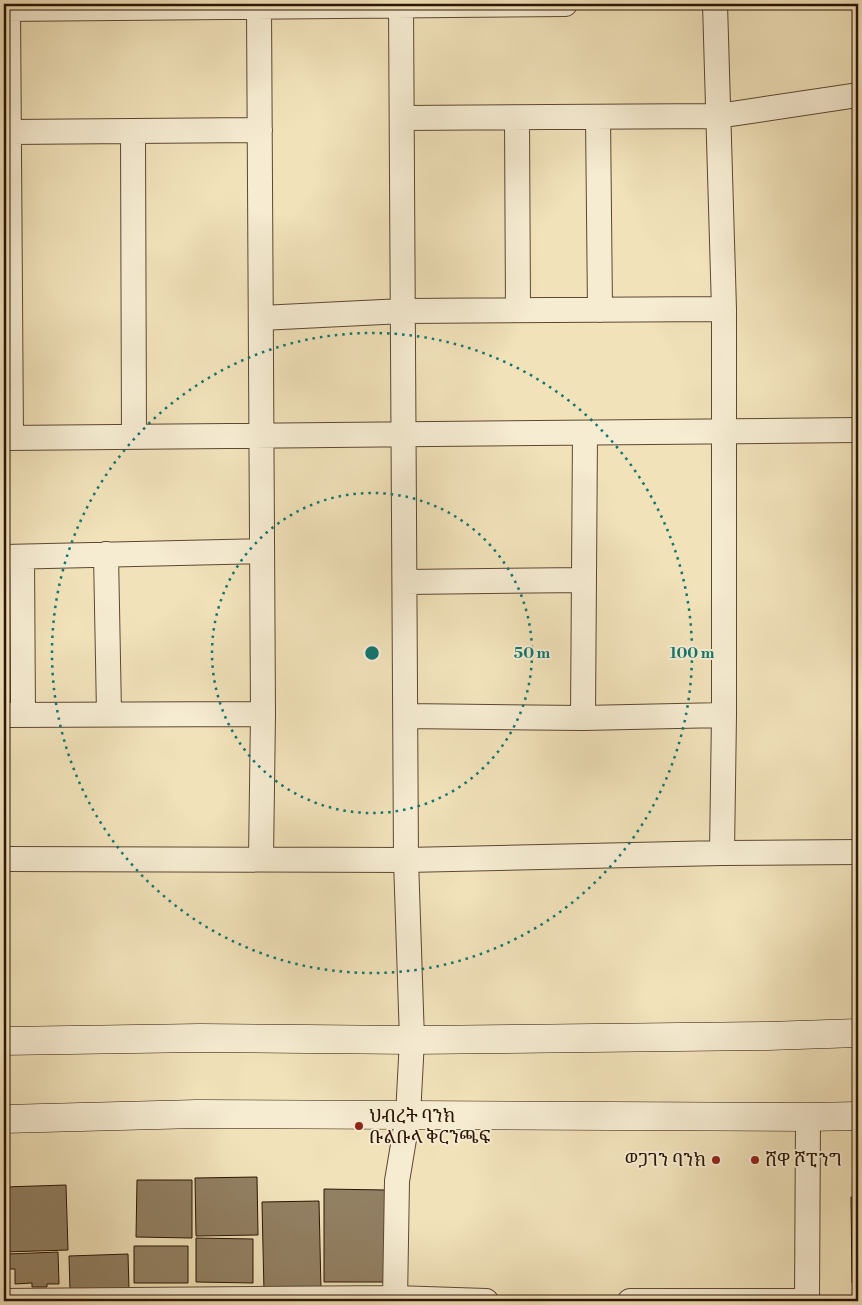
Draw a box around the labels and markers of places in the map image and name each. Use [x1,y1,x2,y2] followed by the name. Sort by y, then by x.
[363,644,381,662] centre of rings
[369,1105,491,1149] place label: ህብረት ባንክ ቡልቡላ ቅርንጫፍ
[353,1120,365,1132] marker: ህብረት ባንክ ቡልቡላ ቅርንጫፍ
[625,1149,706,1172] place label: ወጋገን ባንክ
[765,1149,842,1172] place label: ሸዋ ሾፒንግ
[710,1154,722,1166] marker: ወጋገን ባንክ
[749,1154,761,1166] marker: ሸዋ ሾፒንግ

